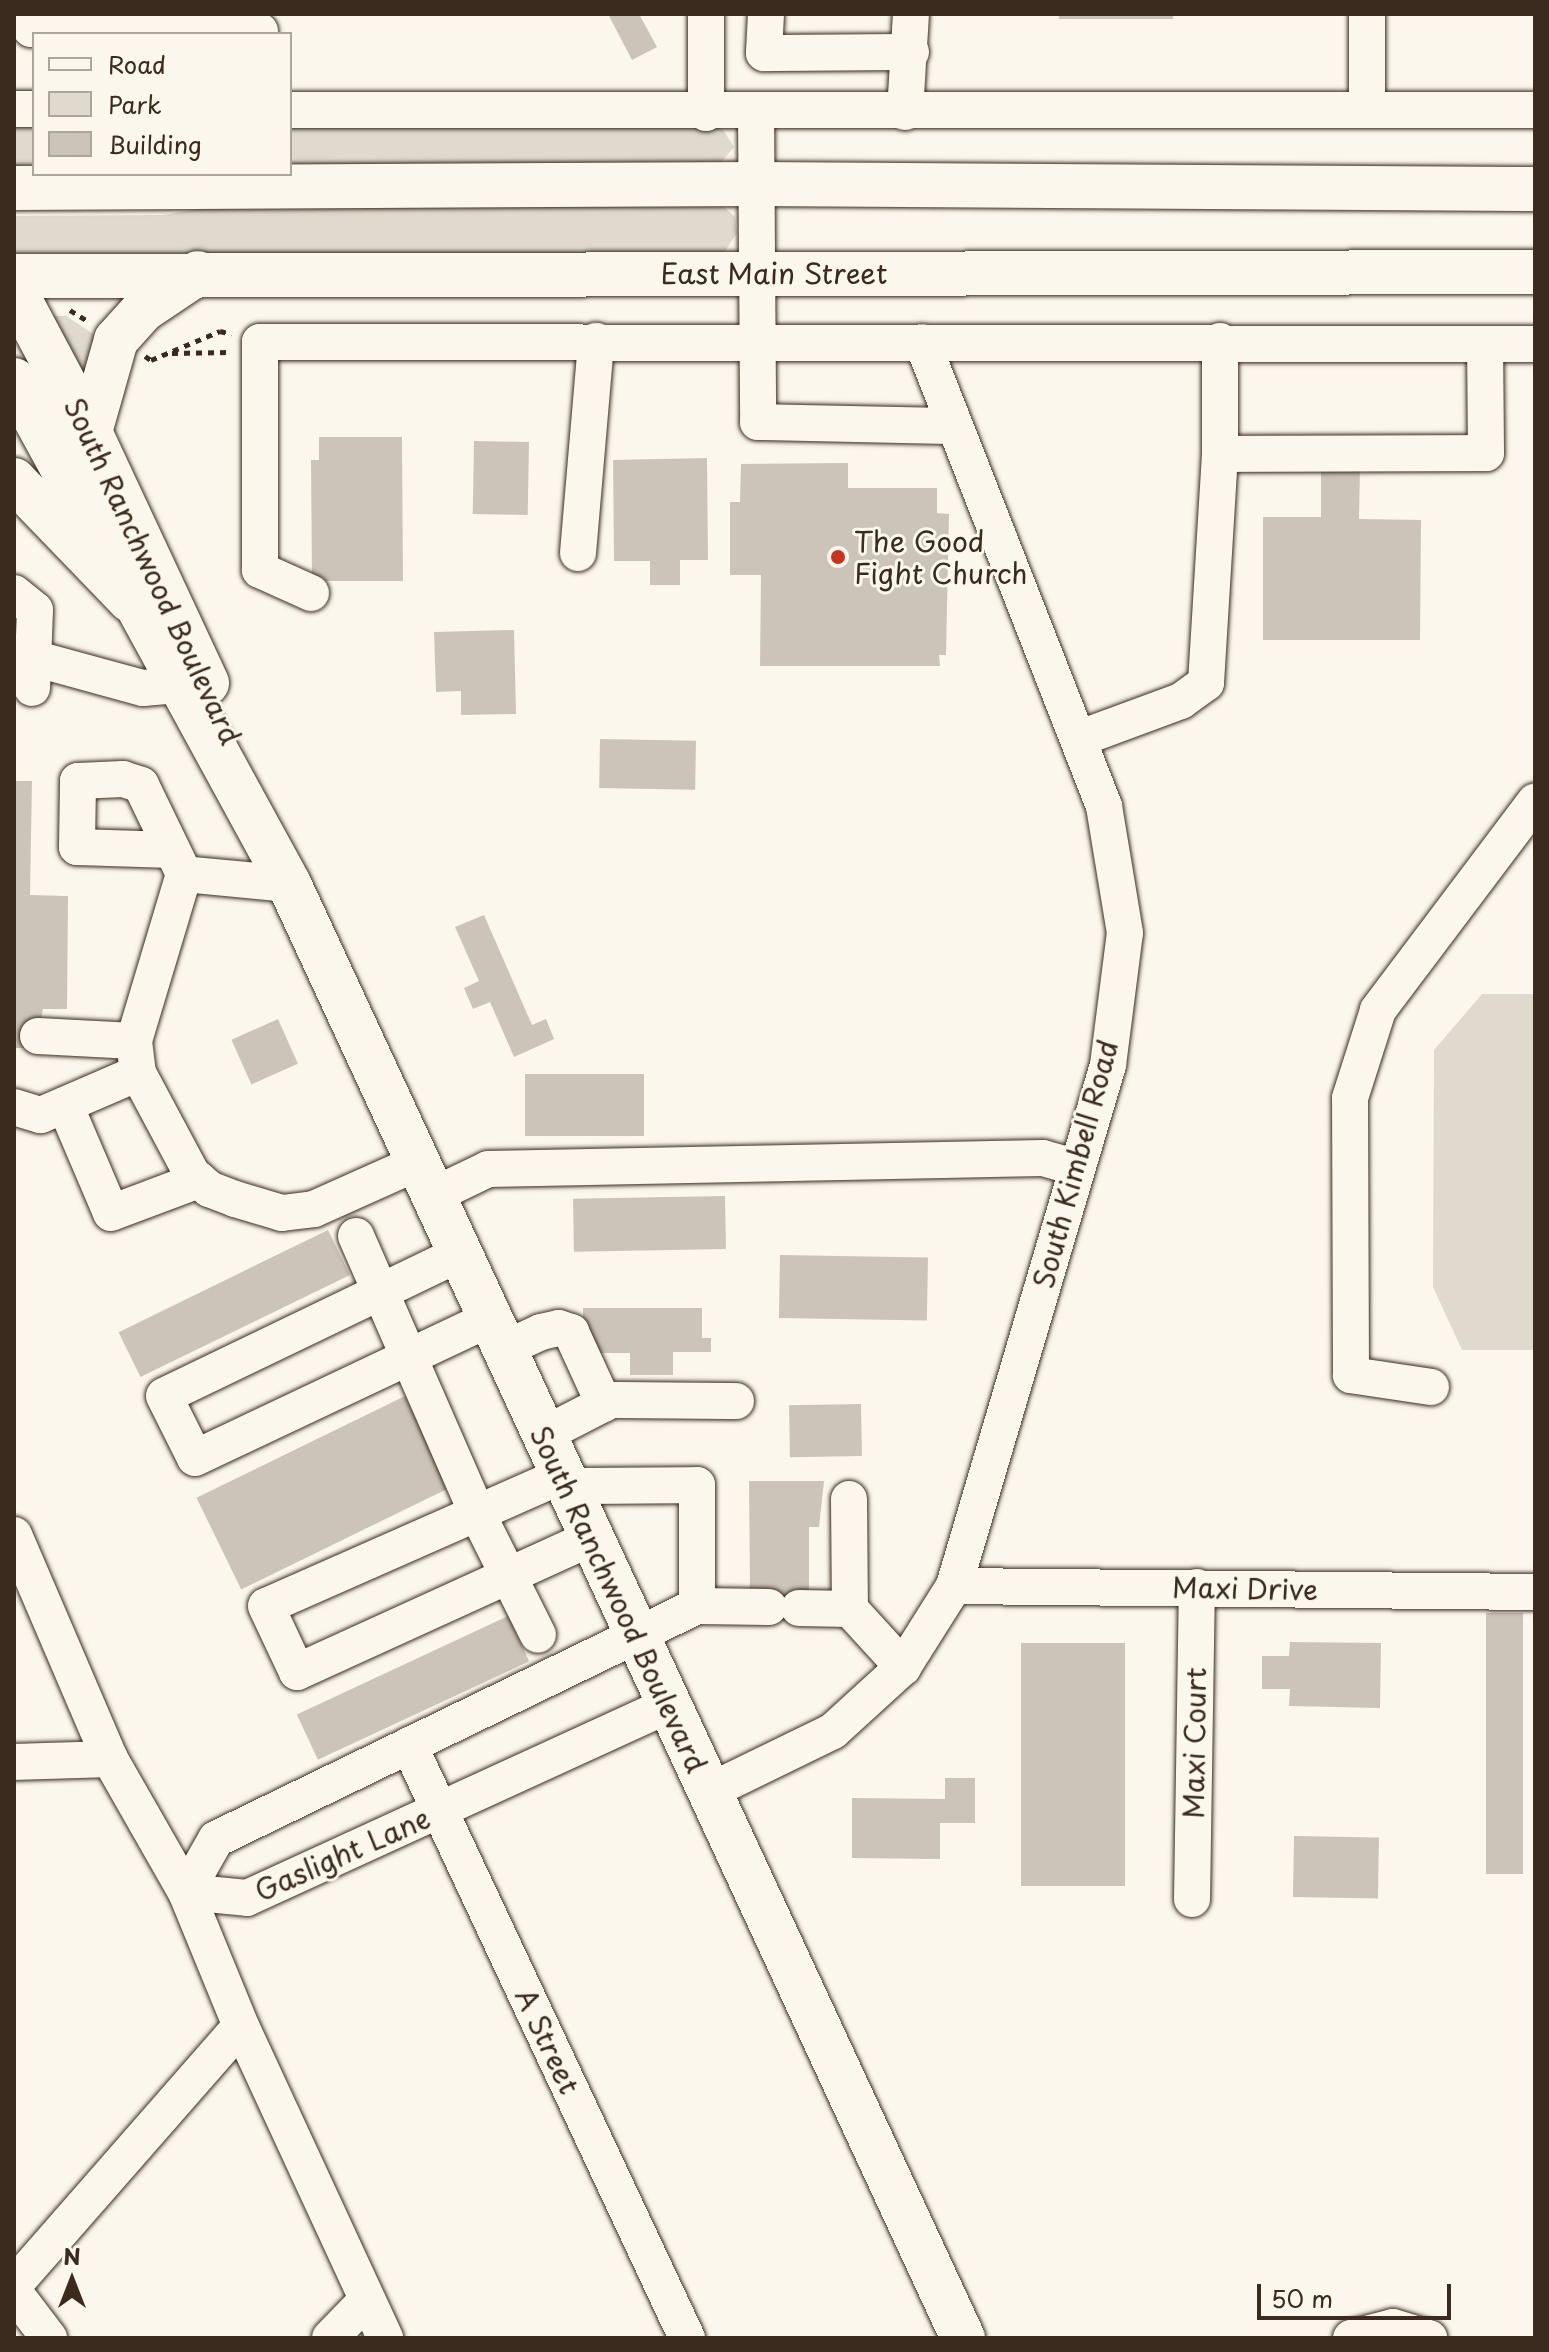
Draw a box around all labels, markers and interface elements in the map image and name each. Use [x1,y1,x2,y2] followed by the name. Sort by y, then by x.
[32,32,292,176] legend
[108,46,166,82] text: Road
[108,86,162,122] text: Park
[108,126,202,162] text: Building
[660,256,888,290] street label: East Main Street
[57,391,249,751] street label: South Ranchwood Boulevard
[854,524,1028,590] place label: The Good Fight Church
[829,548,847,566] marker: The Good Fight Church
[1025,1035,1125,1293] street label: South Kimbell Road
[523,1419,715,1779] street label: South Ranchwood Boulevard
[1171,1570,1319,1606] street label: Maxi Drive
[1176,1666,1212,1820] street label: Maxi Court
[250,1801,434,1907] street label: Gaslight Lane
[509,1982,587,2100] street label: A Street
[63,2239,81,2272] text: N
[32,2240,112,2320] north arrow
[1261,2268,1455,2318] scale bar
[1271,2280,1333,2316] text: 50 m

